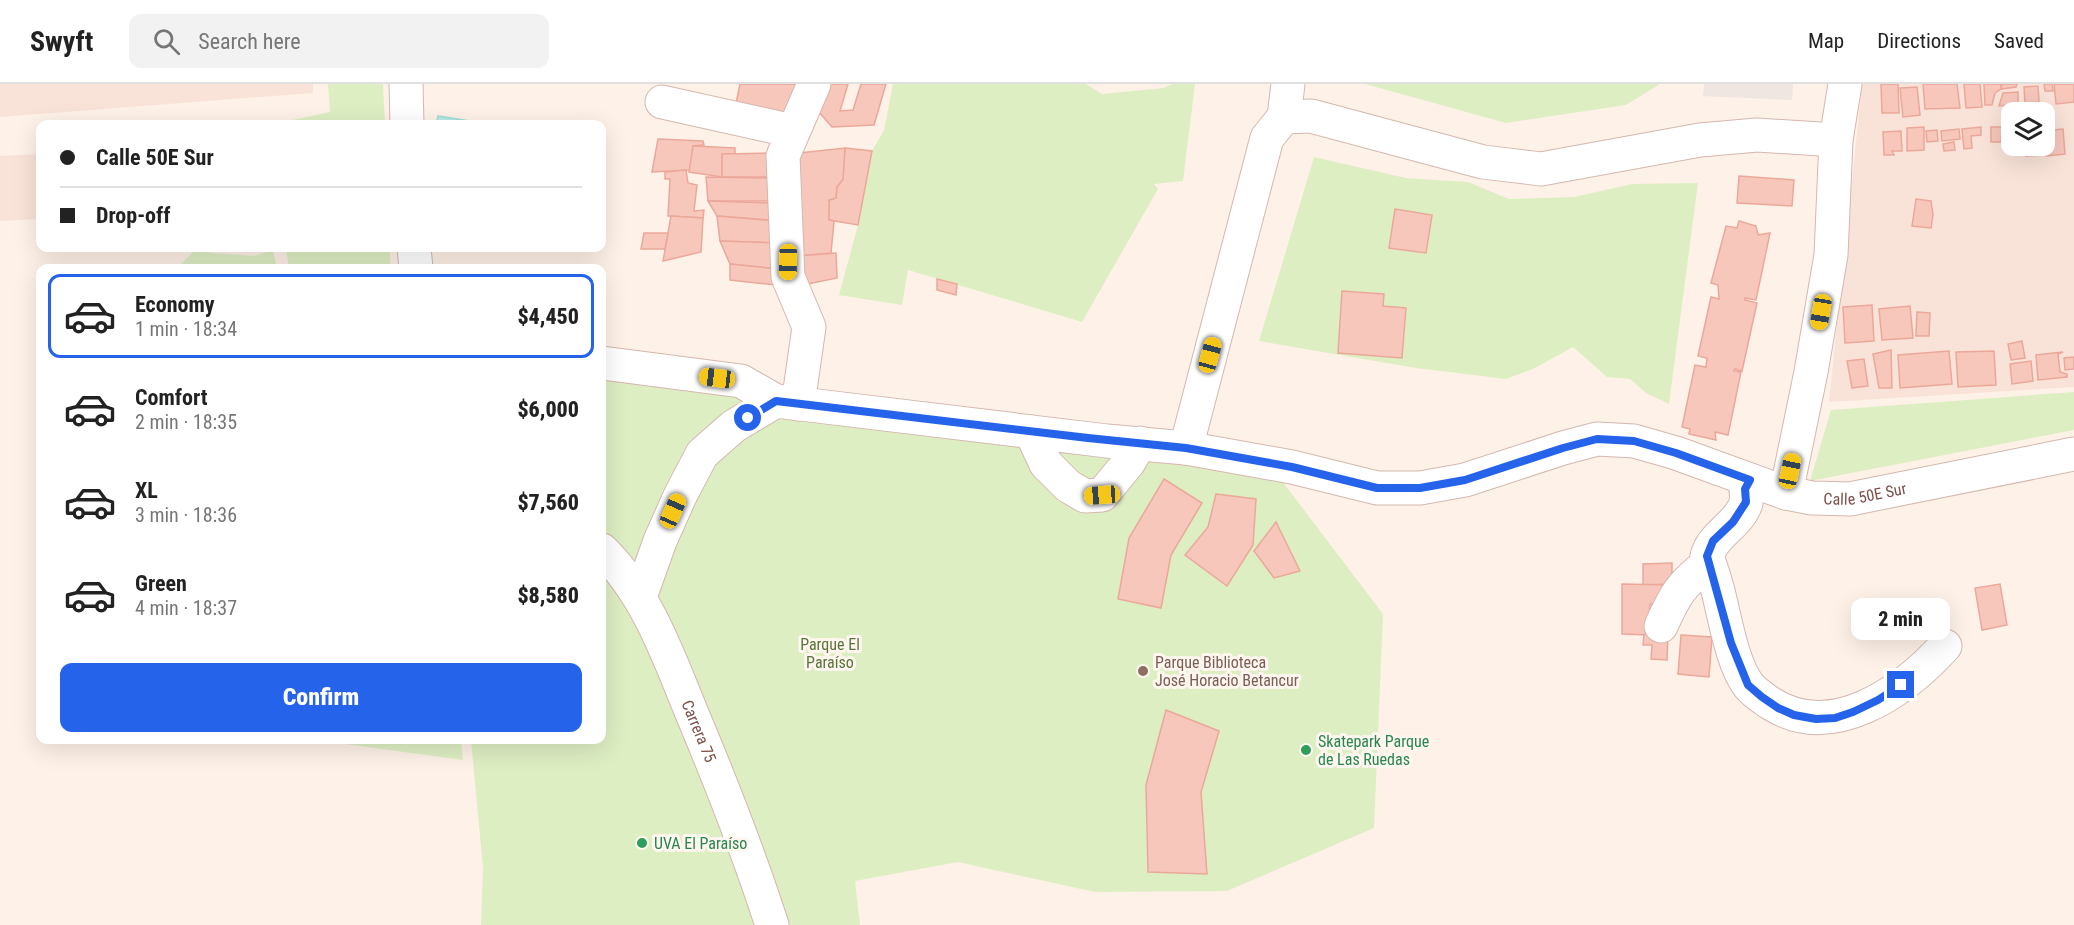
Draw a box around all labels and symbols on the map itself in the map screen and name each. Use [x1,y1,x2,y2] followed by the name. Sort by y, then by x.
[779,244,797,280] car
[1809,293,1833,331] car
[1197,335,1223,375] car
[698,367,736,389] car
[734,404,761,431] route start
[1777,452,1803,490] car
[1823,478,1908,509] street label: Calle 50E Sur
[1083,485,1121,505] car
[657,491,689,531] car
[1852,598,1950,640] callout: 2 min
[800,635,860,672] park label: Parque El Paraíso
[1155,653,1299,690] place label: Parque Biblioteca José Horacio Betancur
[1136,664,1150,678] marker: Parque Biblioteca José Horacio Betancur
[1887,671,1914,698] route end
[678,697,721,765] street label: Carrera 75
[1318,732,1429,769] place label: Skatepark Parque de Las Ruedas
[1299,743,1313,757] marker: Skatepark Parque de Las Ruedas
[654,834,747,853] place label: UVA El Paraíso
[635,836,649,850] marker: UVA El Paraíso

